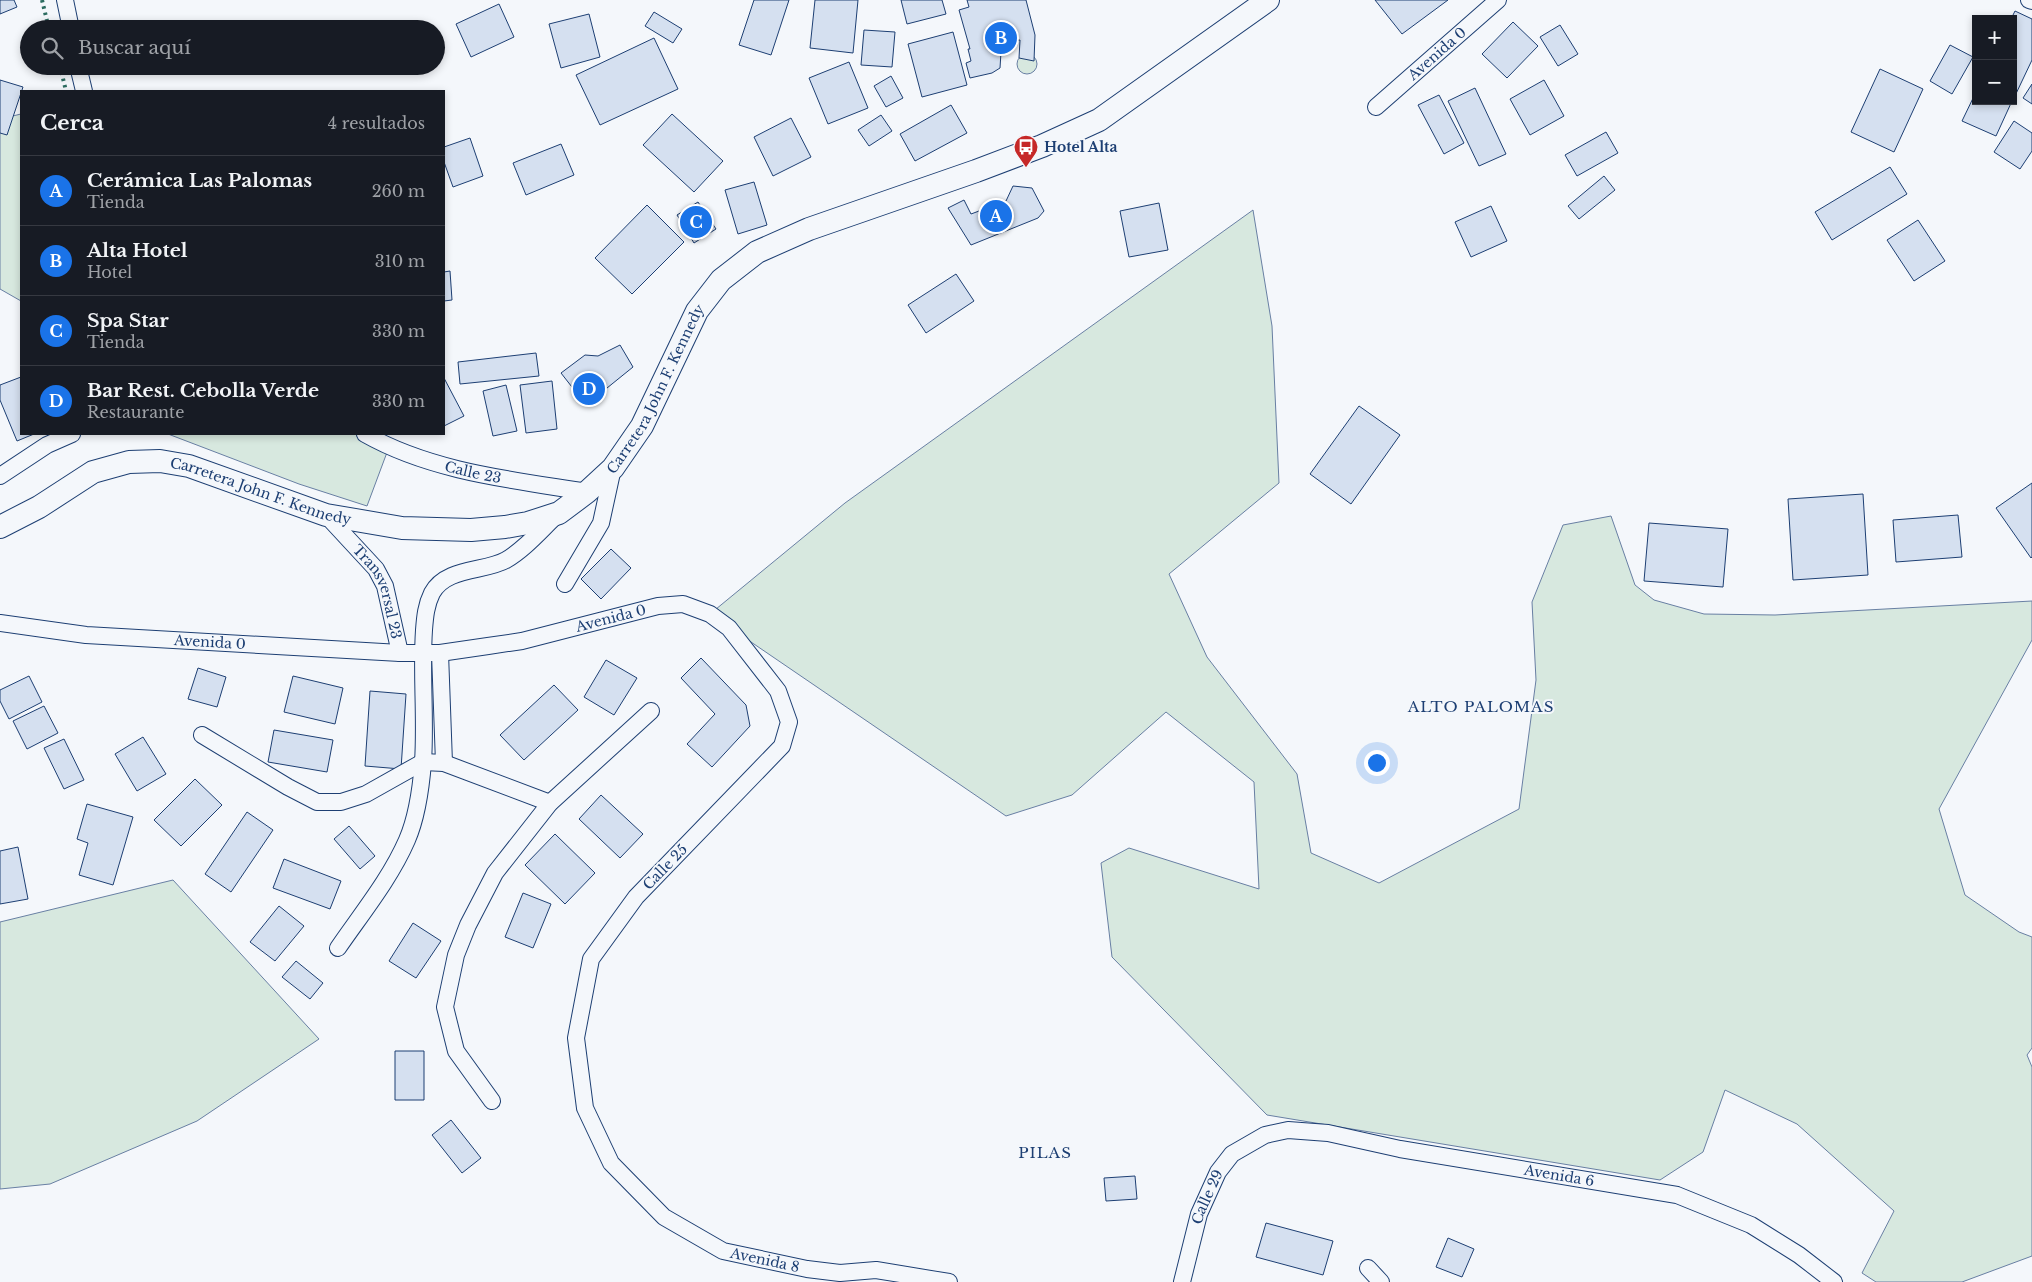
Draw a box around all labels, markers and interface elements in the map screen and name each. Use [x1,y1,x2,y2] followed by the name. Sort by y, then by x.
[1972,15,2017,105] map controls
[1972,15,2017,60] button: +
[985,19,1017,57] pin: B
[20,20,445,75] search box
[1403,23,1470,85] street label: Avenida 0
[38,34,66,62] icon: search
[78,36,191,59] text: Buscar aquí
[1972,60,2017,105] button: −
[40,110,104,136] text: Cerca
[328,113,425,133] text: 4 resultados
[1013,134,1039,168] bus stop icon: Hotel Alta
[1044,138,1118,156] place label: Hotel Alta
[87,169,312,192] text: Cerámica Las Palomas
[50,181,62,201] text: A
[372,181,425,201] text: 260 m
[87,192,145,212] text: Tienda
[980,197,1012,235] pin: A
[680,203,712,241] pin: C
[87,239,188,262] text: Alta Hotel
[50,251,62,271] text: B
[375,251,425,271] text: 310 m
[87,262,132,282] text: Hotel
[603,300,708,477] street label: Carretera John F. Kennedy
[87,309,169,332] text: Spa Star
[49,321,63,341] text: C
[372,321,425,341] text: 330 m
[87,332,145,352] text: Tienda
[573,370,605,408] pin: D
[87,379,319,402] text: Bar Rest. Cebolla Verde
[49,391,63,411] text: D
[372,391,425,411] text: 330 m
[87,402,184,422] text: Restaurante
[169,454,353,528] street label: Carretera John F. Kennedy
[443,457,503,487] street label: Calle 23
[349,541,406,641] street label: Transversal 23
[573,600,648,636] street label: Avenida 0
[173,631,246,653] street label: Avenida 0
[1407,697,1554,716] district label: ALTO PALOMAS
[1364,750,1390,776] your location
[639,840,691,894] street label: Calle 25
[1018,1143,1072,1162] district label: PILAS
[1522,1161,1596,1190] street label: Avenida 6
[1188,1167,1227,1226] street label: Calle 29
[728,1244,801,1276] street label: Avenida 8

